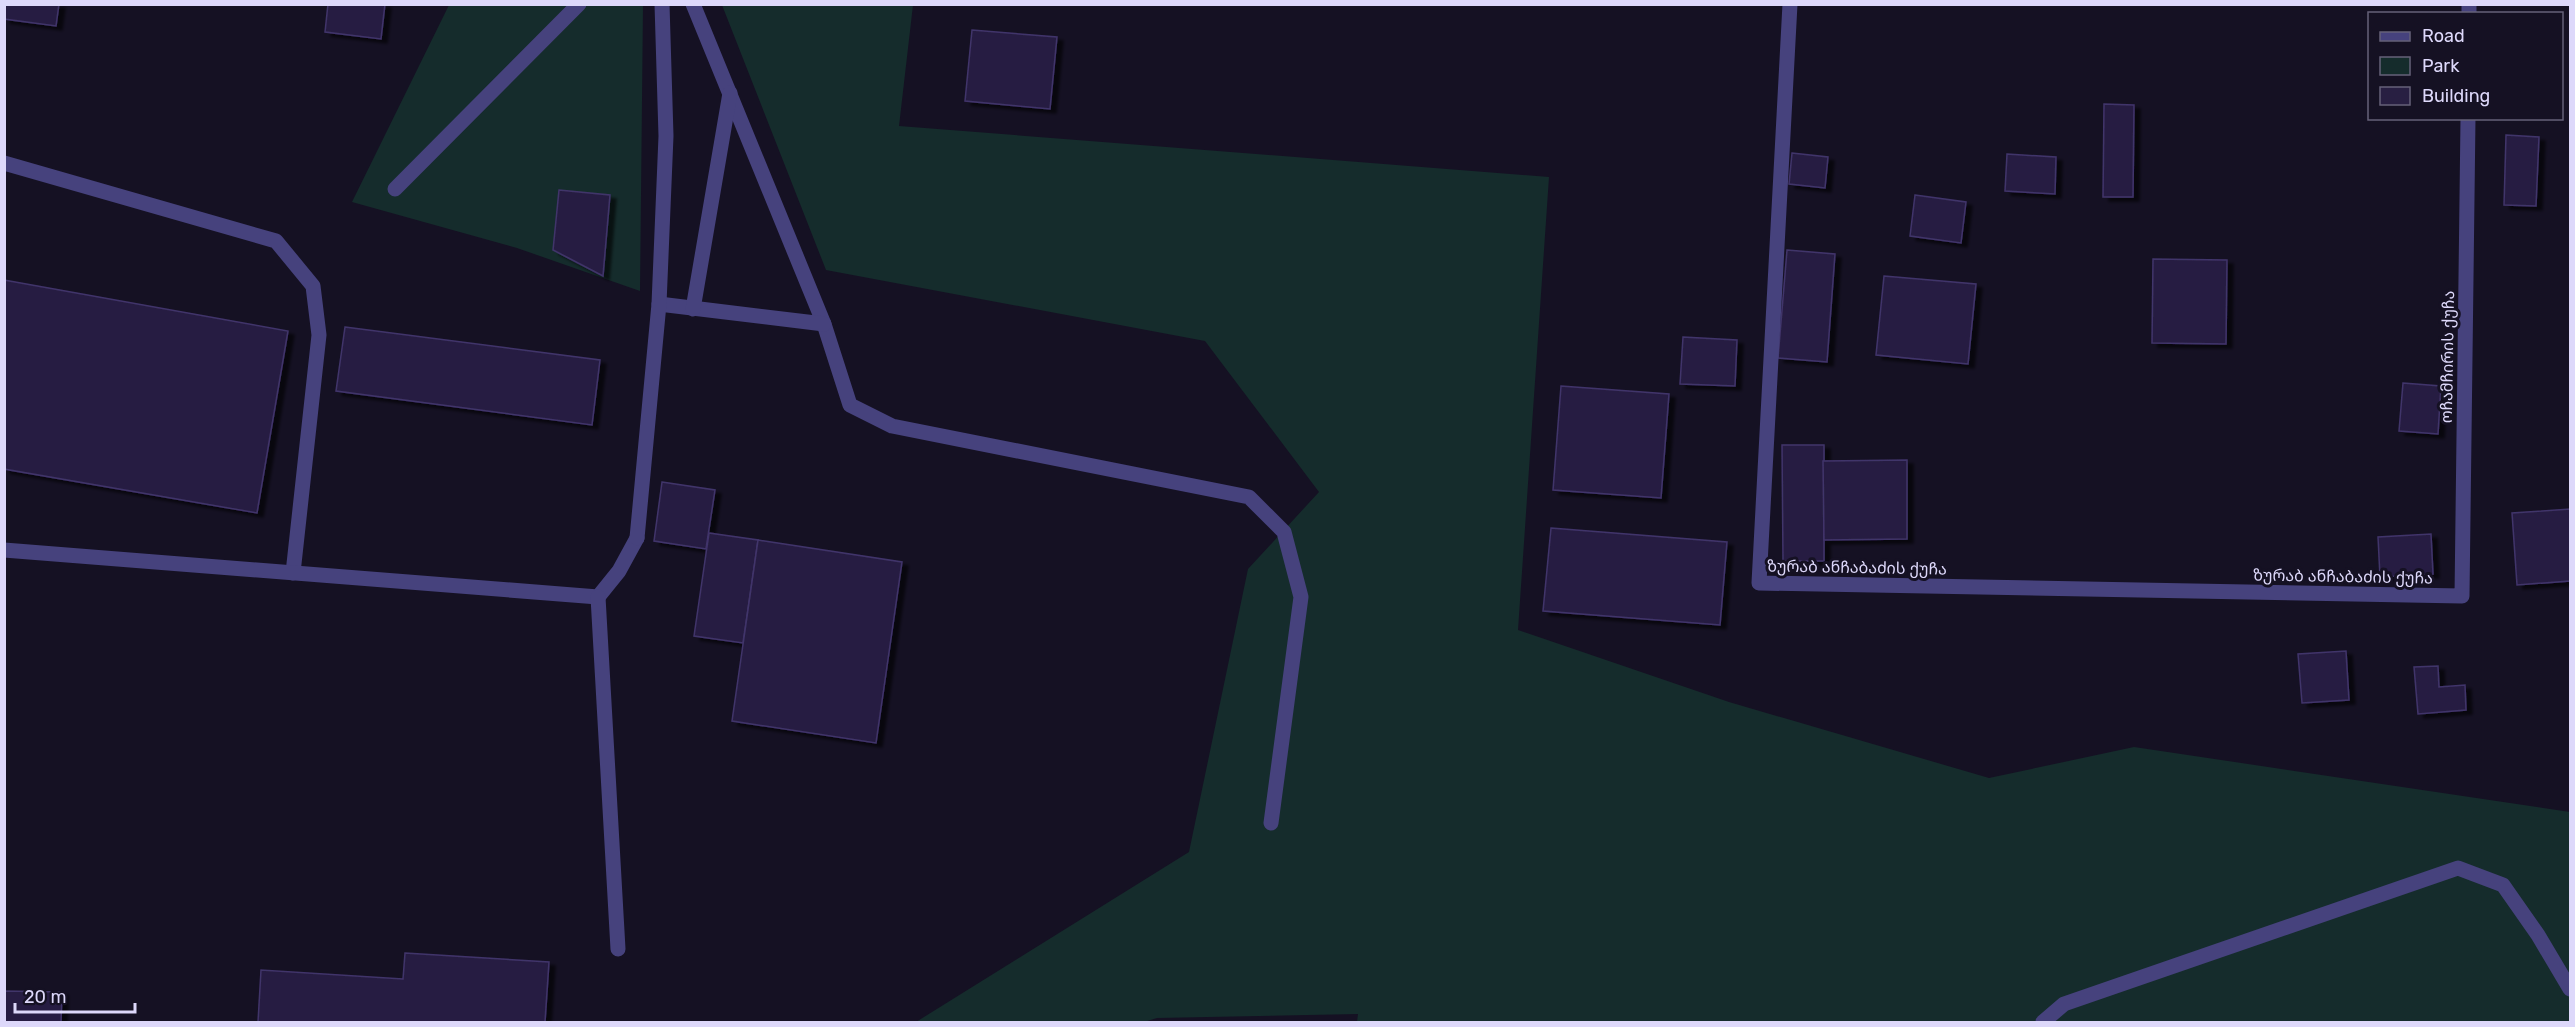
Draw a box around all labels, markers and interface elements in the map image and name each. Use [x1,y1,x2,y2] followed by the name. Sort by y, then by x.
[2368,12,2563,120] legend
[2422,25,2465,47] text: Road
[2422,55,2460,77] text: Park
[2422,85,2490,107] text: Building
[2437,291,2458,423] street label: ოჩამჩირის ქუჩა
[1767,556,1947,579] street label: ზურაბ ანჩაბაძის ქუჩა
[2253,565,2433,588] street label: ზურაბ ანჩაბაძის ქუჩა
[15,976,135,1014] scale bar
[24,986,66,1008] text: 20 m

